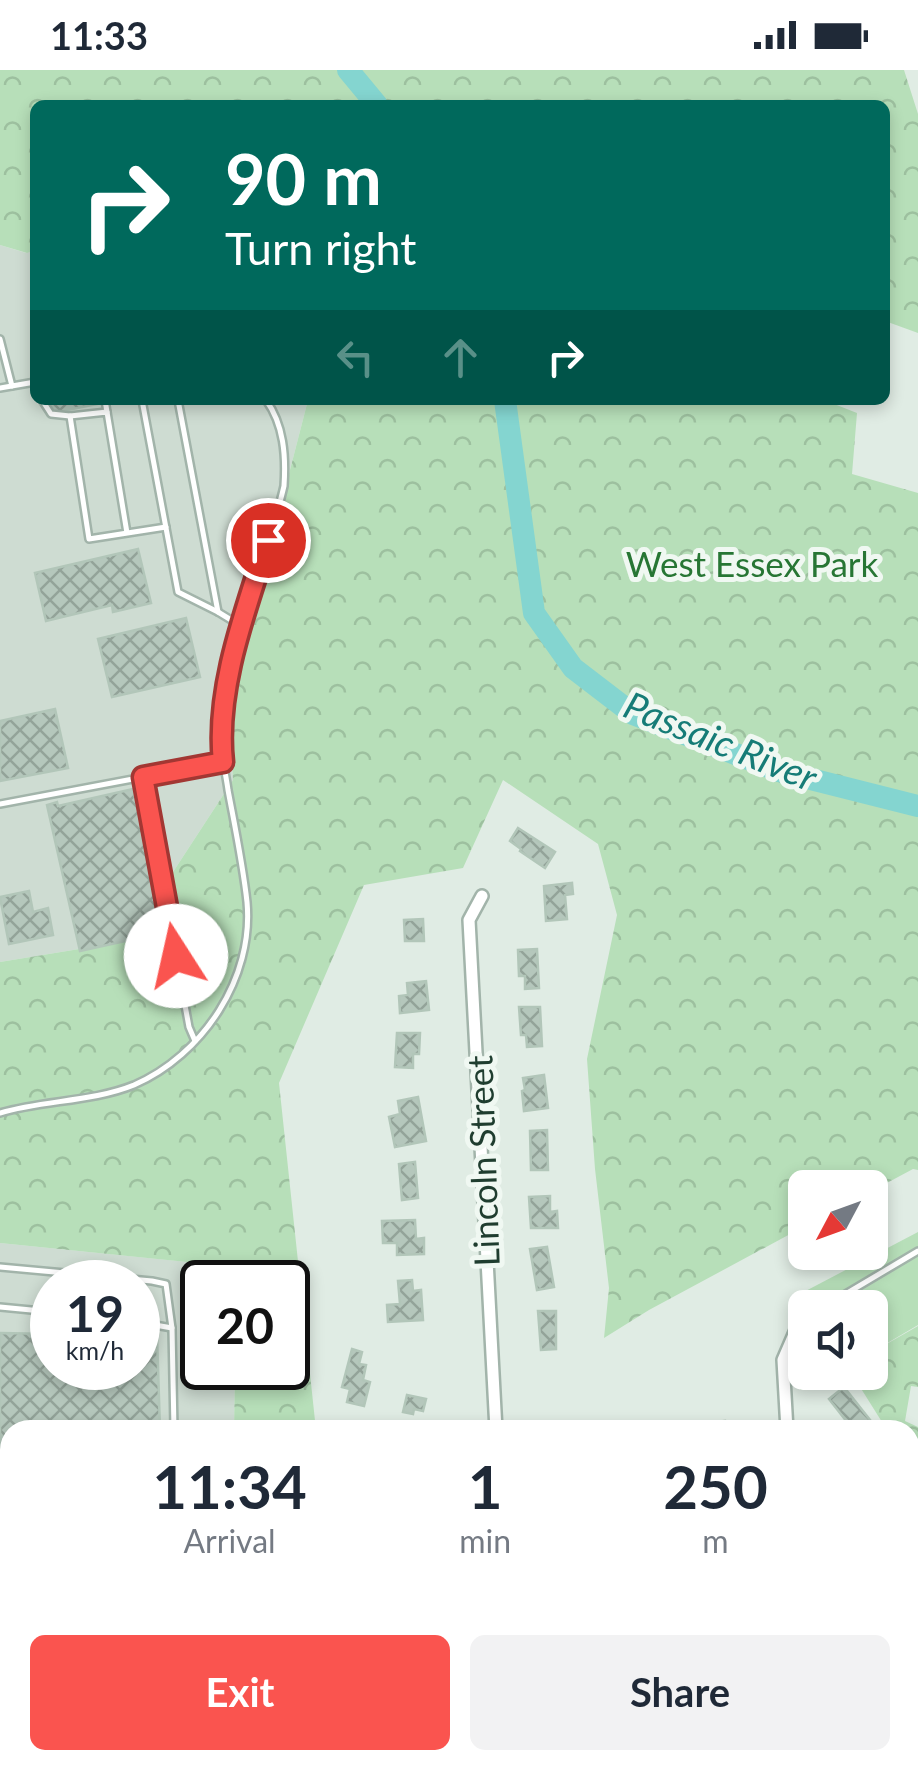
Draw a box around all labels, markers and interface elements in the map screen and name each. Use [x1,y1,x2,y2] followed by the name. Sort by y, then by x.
[50,12,148,58] text: 11:33
[225,136,382,220] text: 90 m
[60,140,190,270] icon: right
[225,221,416,275] text: Turn right
[328,330,383,385] icon: left
[433,330,488,385] icon: ahead
[538,330,593,385] icon: right
[226,498,311,583] pin
[241,513,296,568] icon: arrive
[626,542,879,584] park label: West Essex Park
[618,681,825,800] water label: Passaic River
[124,904,228,1008] position arrow
[457,1054,507,1267] street label: Lincoln Street
[788,1170,888,1270] north arrow
[788,1170,888,1390] map controls
[180,1260,310,1390] speed limit sign: 20
[66,1283,124,1343] text: 19
[788,1290,888,1390] button: sound
[66,1335,124,1365] text: km/h
[152,1450,307,1522] text: 11:34
[468,1450,503,1522] text: 1
[663,1450,768,1522] text: 250
[183,1521,276,1560] text: Arrival
[459,1521,511,1560] text: min
[702,1521,729,1560] text: m
[30,1635,450,1750] button: Exit
[470,1635,890,1750] button: Share

